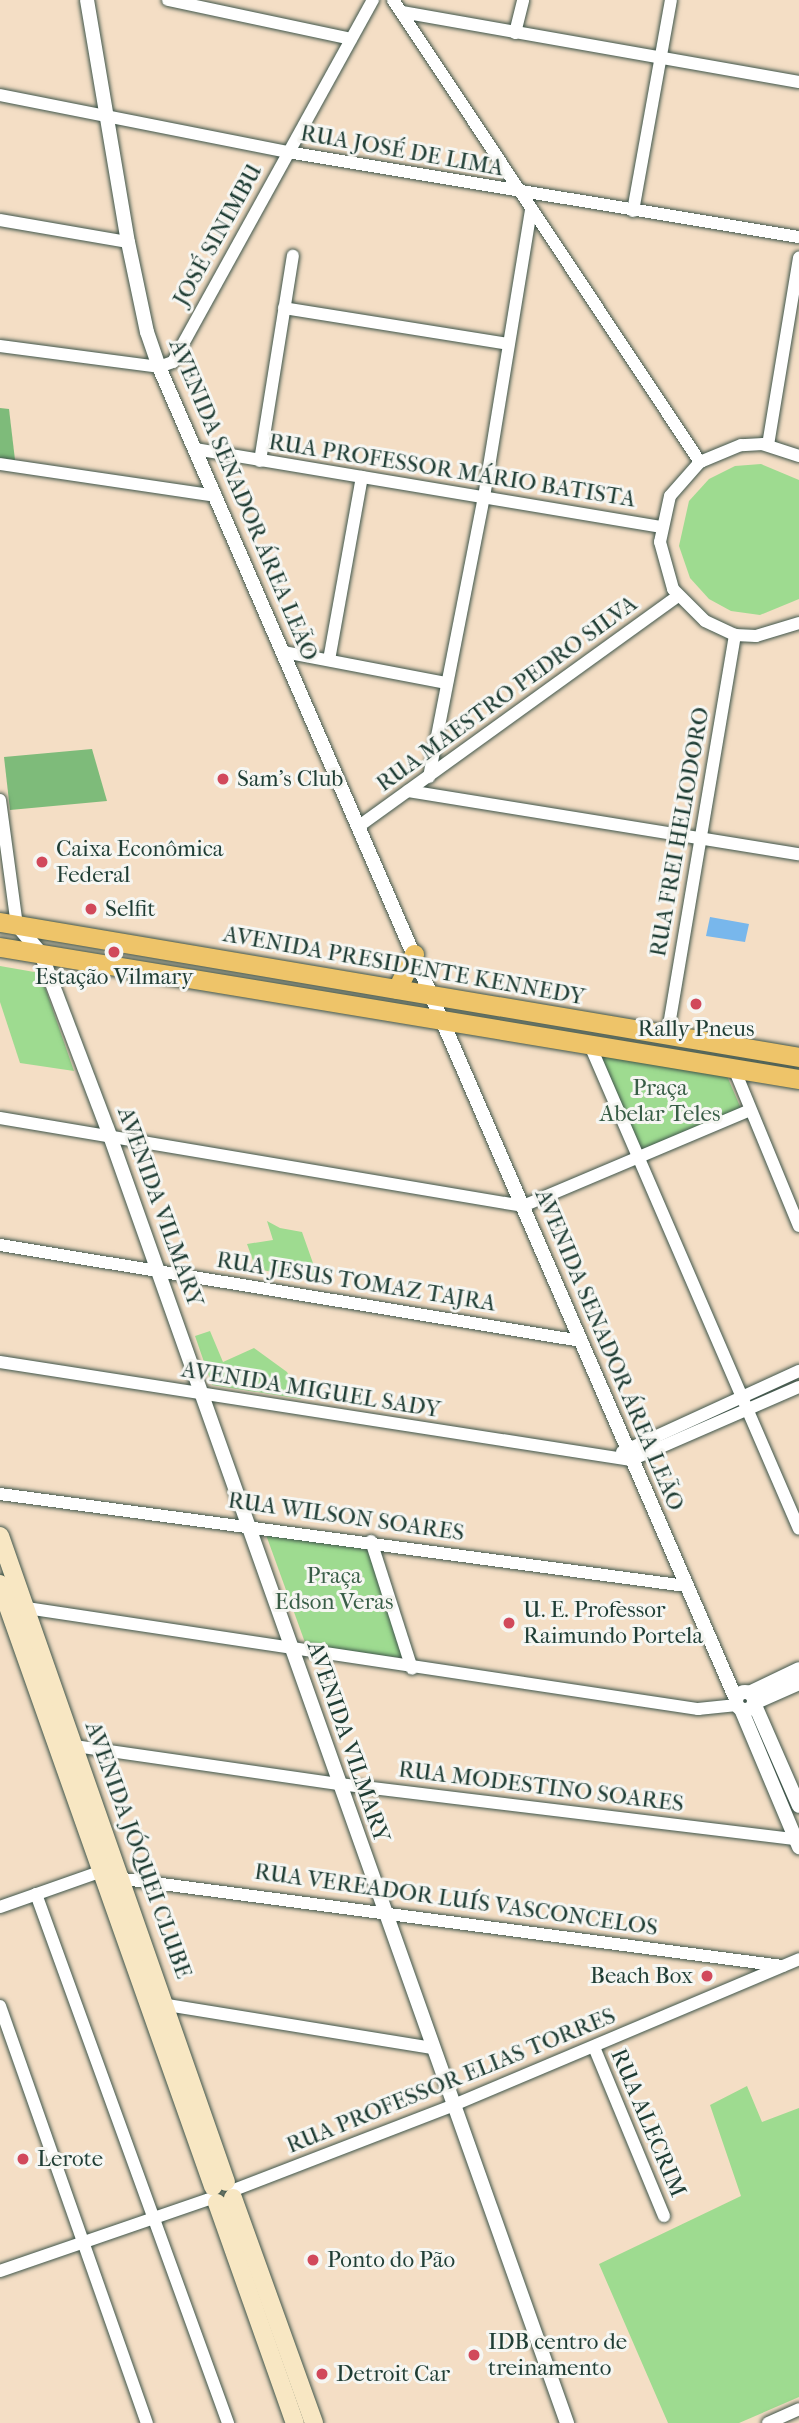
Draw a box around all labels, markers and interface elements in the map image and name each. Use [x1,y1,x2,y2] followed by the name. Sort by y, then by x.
[298,120,506,182] street label: RUA JOSÉ DE LIMA
[168,159,268,311] street label: JOSÉ SINIMBU
[163,335,323,665] street label: AVENIDA SENADOR ÁREA LEÃO
[267,428,637,514] street label: RUA PROFESSOR MÁRIO BATISTA
[371,590,643,798] street label: RUA MAESTRO PEDRO SILVA
[644,705,716,959] street label: RUA FREI HELIODORO
[237,765,343,793] place label: Sam's Club
[215,771,231,787] marker: Sam's Club
[56,835,223,889] place label: Caixa Econômica Federal
[34,854,50,870] marker: Caixa Econômica Federal
[105,895,156,923] place label: Selfit
[83,901,99,917] marker: Selfit
[221,921,587,1011] street label: AVENIDA PRESIDENTE KENNEDY
[106,944,122,960] marker: Estação Vilmary
[35,963,193,991] place label: Estação Vilmary
[688,996,704,1012] marker: Rally Pneus
[637,1015,755,1043] place label: Rally Pneus
[600,1074,720,1128] park label: Praça Abelar Teles
[111,1103,209,1311] street label: AVENIDA VILMARY
[529,1185,689,1515] street label: AVENIDA SENADOR ÁREA LEÃO
[214,1246,498,1318] street label: RUA JESUS TOMAZ TAJRA
[179,1356,443,1424] street label: AVENIDA MIGUEL SADY
[226,1487,466,1547] street label: RUA WILSON SOARES
[275,1562,393,1616] park label: Praça Edson Veras
[523,1596,703,1650] place label: U. E. Professor Raimundo Portela
[501,1615,517,1631] marker: U. E. Professor Raimundo Portela
[301,1638,395,1846] street label: AVENIDA VILMARY
[79,1718,197,1982] street label: AVENIDA JÓQUEI CLUBE
[397,1756,685,1818] street label: RUA MODESTINO SOARES
[253,1858,659,1942] street label: RUA VEREADOR LUÍS VASCONCELOS
[590,1962,693,1990] place label: Beach Box
[699,1968,715,1984] marker: Beach Box
[282,2002,620,2160] street label: RUA PROFESSOR ELIAS TORRES
[604,2045,692,2201] street label: RUA ALECRIM
[37,2145,103,2173] place label: Lerote
[15,2151,31,2167] marker: Lerote
[327,2246,455,2274] place label: Ponto do Pão
[305,2252,321,2268] marker: Ponto do Pão
[488,2328,627,2382] place label: IDB centro de treinamento
[466,2347,482,2363] marker: IDB centro de treinamento
[336,2360,450,2388] place label: Detroit Car
[314,2366,330,2382] marker: Detroit Car

